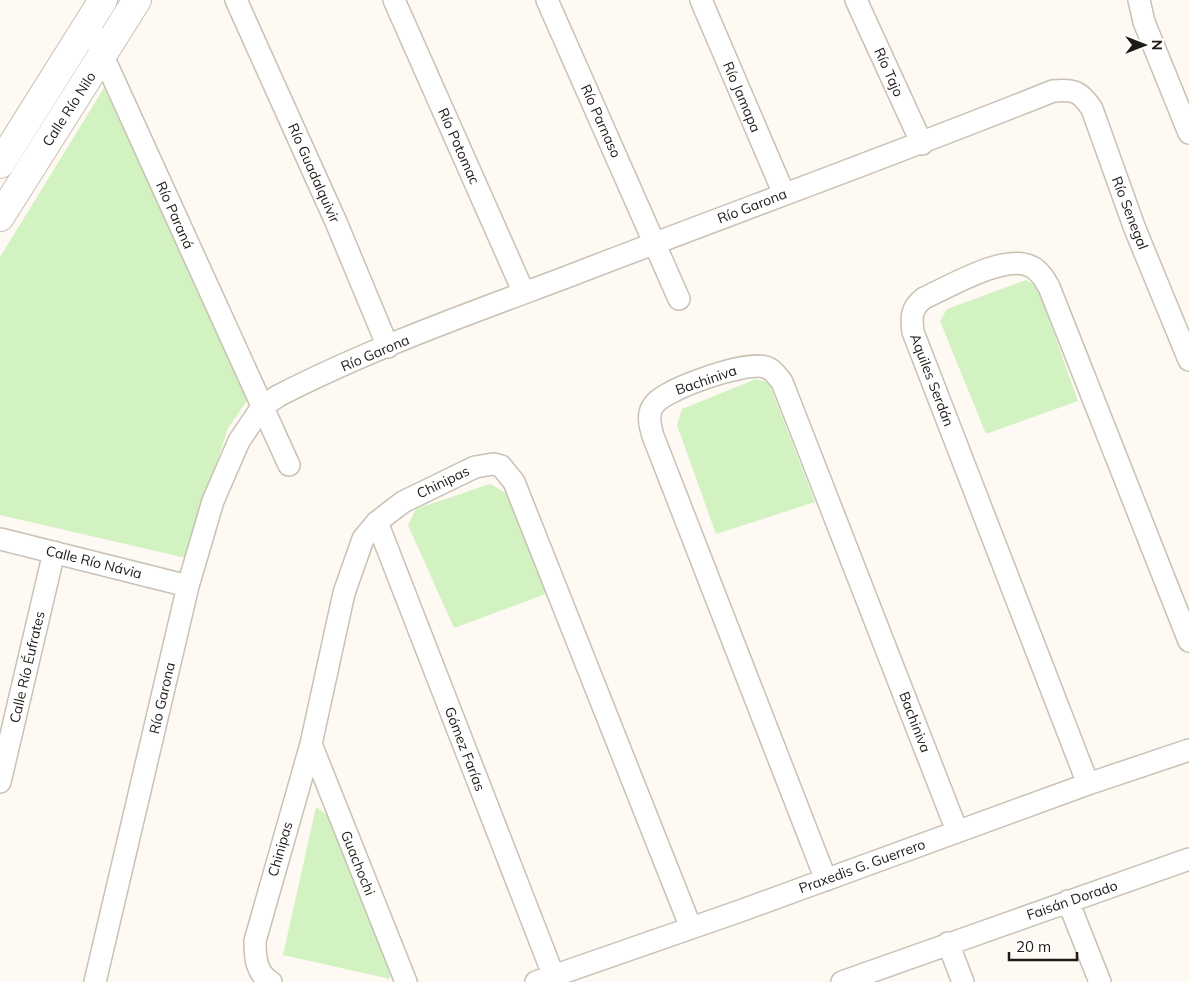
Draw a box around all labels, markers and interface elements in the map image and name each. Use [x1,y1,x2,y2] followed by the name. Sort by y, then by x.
[1119,20,1169,70] north arrow
[1148,40,1166,50] text: N
[870,45,908,99] street label: Río Tajo
[719,59,765,135] street label: Río Jamapa
[38,68,100,150] street label: Calle Río Nilo
[577,81,625,161] street label: Río Parnaso
[434,105,484,187] street label: Río Potomac
[284,120,344,226] street label: Río Guadalquivir
[1108,174,1152,252] street label: Río Senegal
[152,179,198,251] street label: Río Paraná
[715,185,789,227] street label: Río Garona
[338,330,412,376] street label: Río Garona
[906,331,958,429] street label: Aquiles Serdán
[673,361,739,399] street label: Bachiniva
[414,462,472,502] street label: Chinipas
[44,541,144,583] street label: Calle Río Návia
[5,609,49,725] street label: Calle Río Éufrates
[145,660,179,736] street label: Río Garona
[895,689,935,755] street label: Bachiniva
[441,704,489,794] street label: Gómez Farías
[264,819,296,879] street label: Chinipas
[337,828,379,898] street label: Guachochi
[796,835,928,897] street label: Praxedis G. Guerrero
[1024,876,1120,924] street label: Faisán Dorado
[1009,930,1076,962] scale bar
[1016,937,1051,956] text: 20 m

